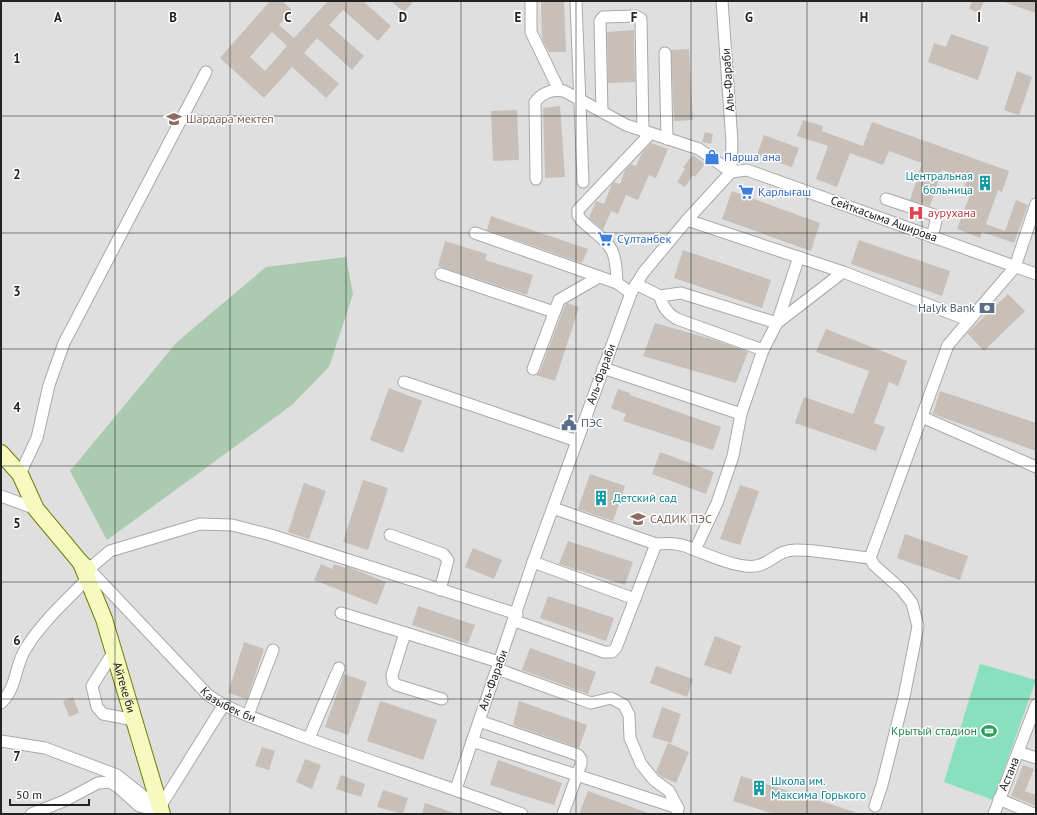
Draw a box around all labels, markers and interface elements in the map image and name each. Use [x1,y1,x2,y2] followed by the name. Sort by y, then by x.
[54,9,62,26] text: A
[169,9,177,26] text: B
[284,9,292,26] text: C
[399,9,407,26] text: D
[515,9,522,26] text: E
[631,9,638,26] text: F
[745,9,753,26] text: G
[860,9,868,26] text: H
[977,9,981,26] text: I
[718,48,737,112] street label: Аль-Фараби
[13,50,21,67] text: 1
[165,110,183,128] school or university icon: Шардара мектеп
[186,111,274,126] place label: Шардара мектеп
[703,148,721,166] shop icon: Парша ана
[724,149,781,164] place label: Парша ана
[13,166,21,183] text: 2
[905,168,973,197] place label: Центральная больница
[976,174,994,192] building icon: Центральная больница
[737,183,755,201] supermarket icon: Қарлығаш
[758,184,811,199] place label: Қарлығаш
[829,192,940,245] street label: Сейткасыма Аширова
[907,204,925,222] hospital icon: аурухана
[928,205,976,220] place label: аурухана
[596,230,614,248] supermarket icon: Сұлтанбек
[617,231,671,246] place label: Сұлтанбек
[13,283,21,300] text: 3
[978,299,996,317] bank icon: Halyk Bank
[918,300,975,315] place label: Halyk Bank
[583,341,618,406] street label: Аль-Фараби
[13,399,21,416] text: 4
[560,414,578,432] public building icon: ПЭС
[581,415,603,430] place label: ПЭС
[592,489,610,507] building icon: Детский сад
[613,490,677,505] place label: Детский сад
[629,510,647,528] school or university icon: САДИК ПЭС
[650,511,712,526] place label: САДИК ПЭС
[13,515,21,532] text: 5
[13,632,21,649] text: 6
[475,647,510,712] street label: Аль-Фараби
[110,660,139,715] street label: Айтеке би
[197,684,258,725] street label: Казыбек би
[980,722,998,740] sports icon: Крытый стадион
[891,723,977,738] place label: Крытый стадион
[13,748,21,765] text: 7
[995,755,1022,793] street label: Астана
[771,773,866,802] place label: Школа им. Максима Горького
[750,779,768,797] building icon: Школа им. Максима Горького
[10,781,89,807] scale bar
[16,787,42,802] text: 50 m

